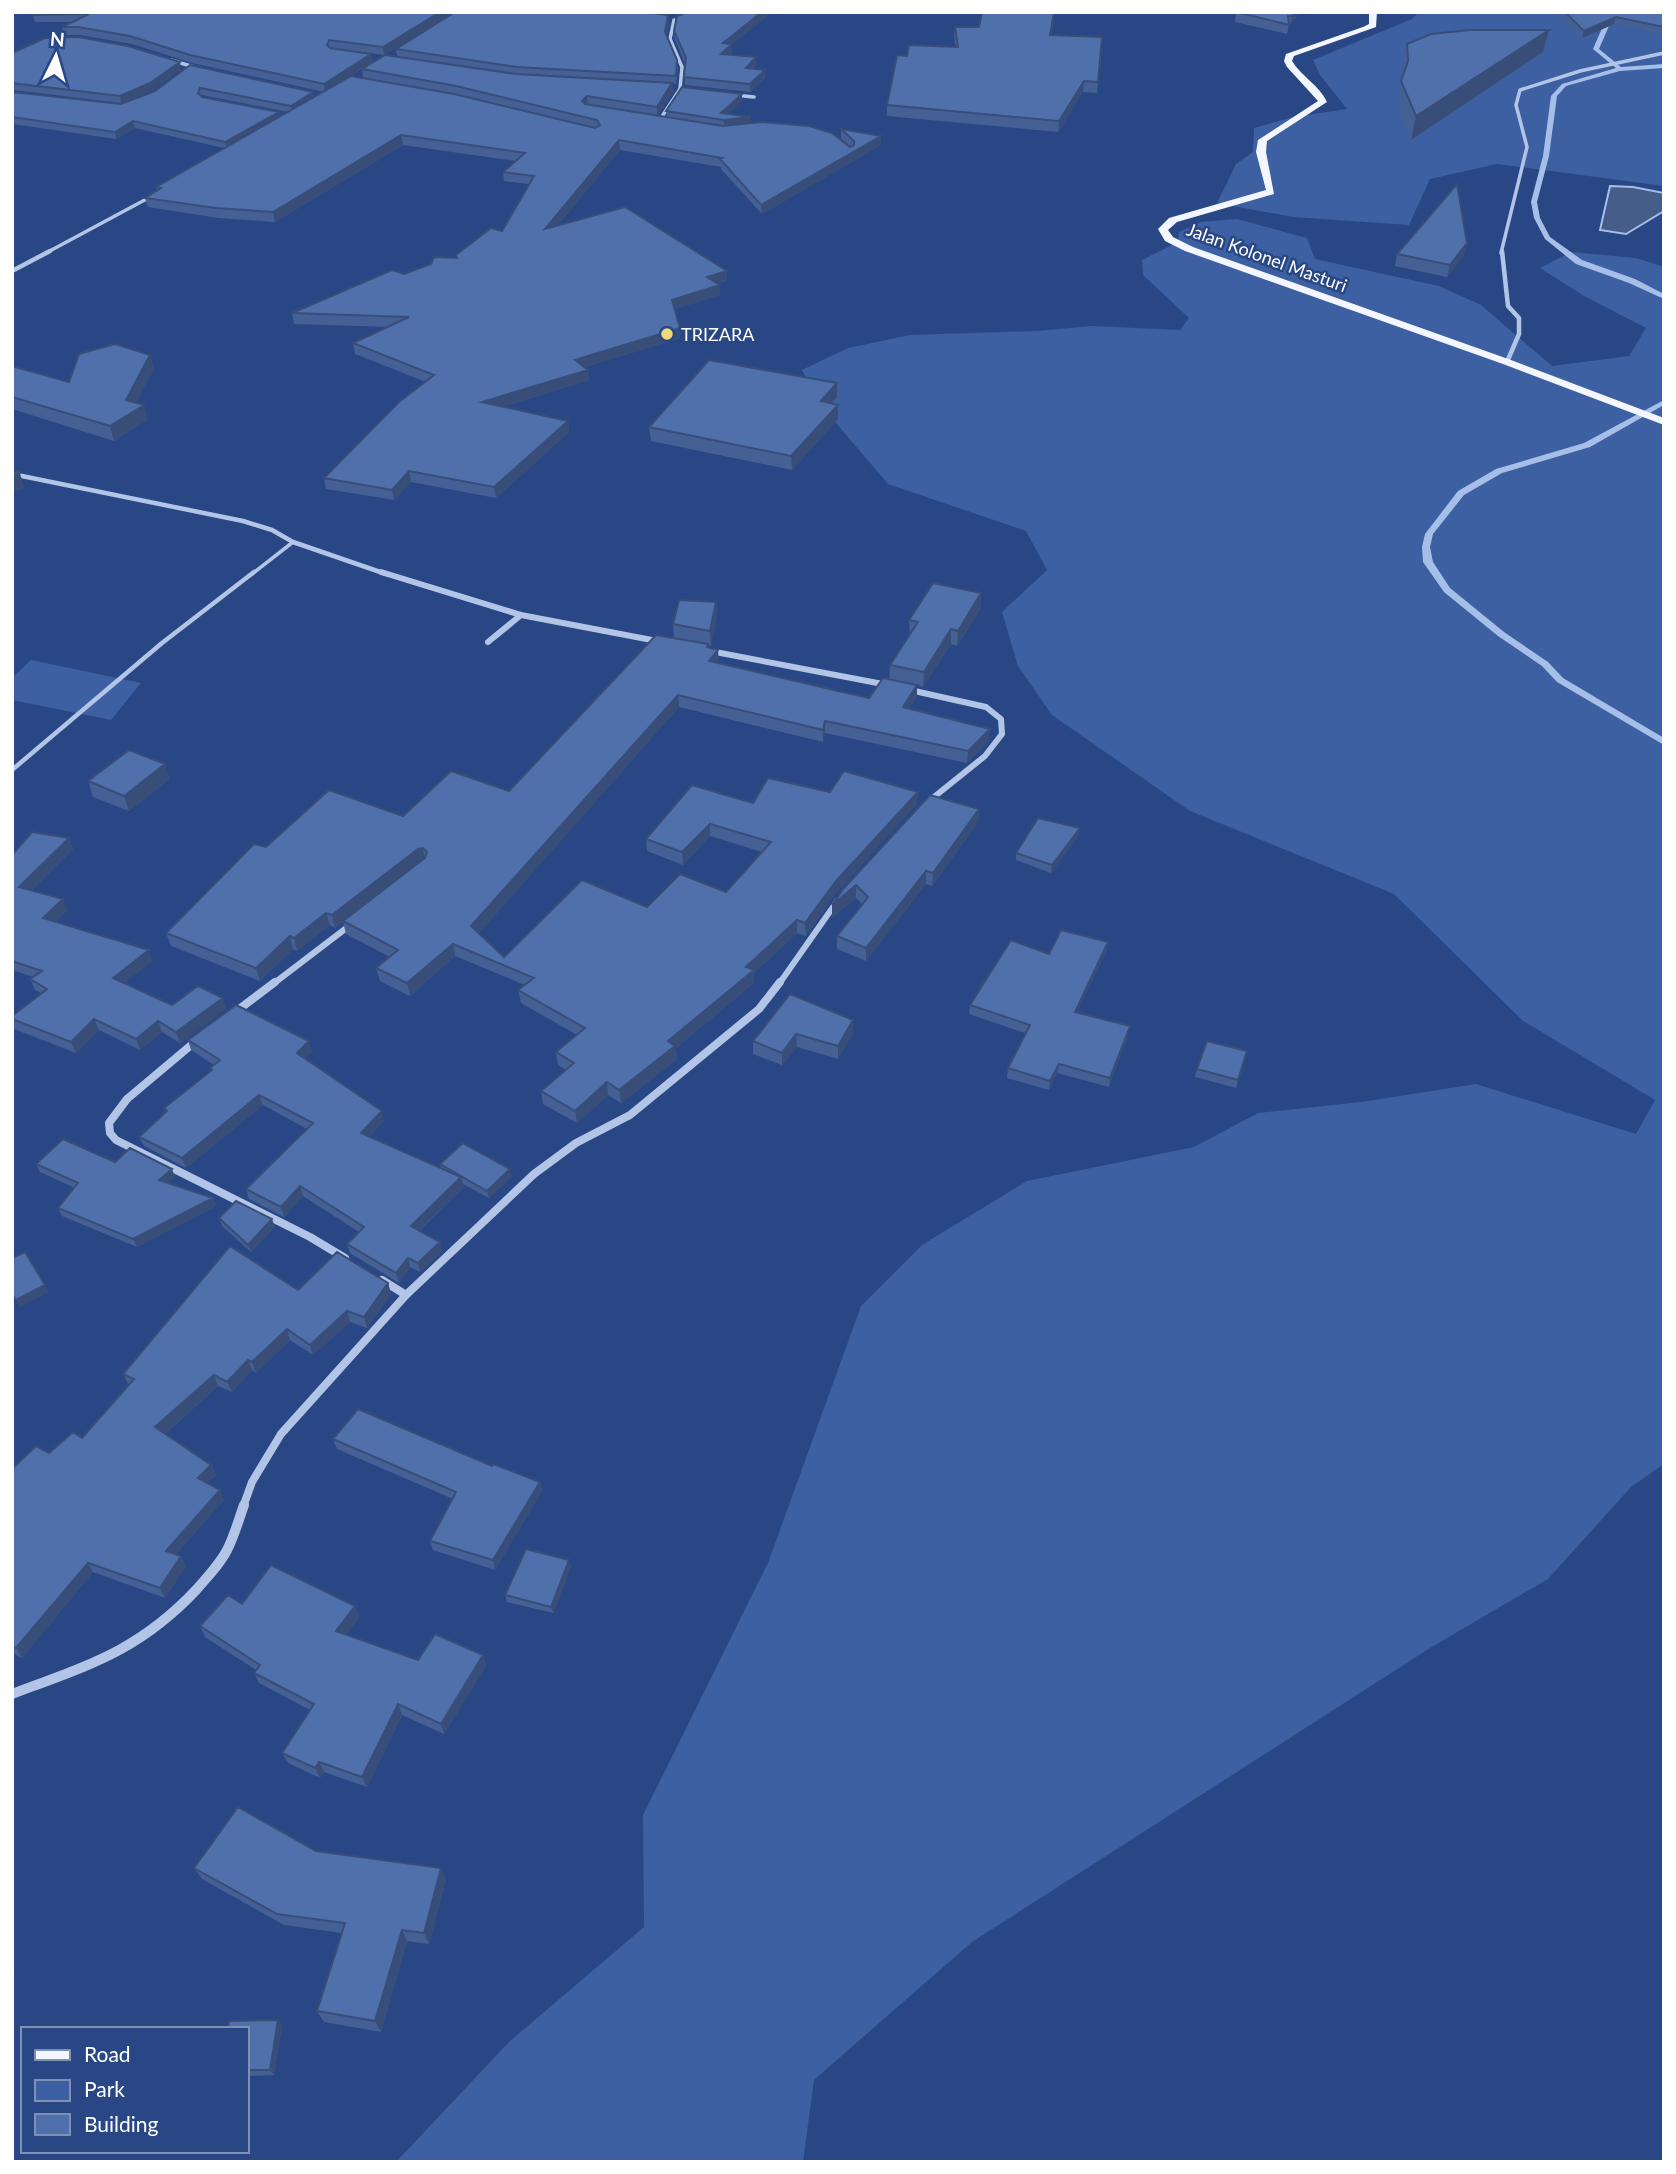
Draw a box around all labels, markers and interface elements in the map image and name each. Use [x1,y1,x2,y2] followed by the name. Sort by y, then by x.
[21,21,91,91] north arrow
[49,26,66,51] text: N
[1184,218,1350,296] street label: Jalan Kolonel Masturi
[681,323,755,345] place label: TRIZARA
[659,326,675,342] marker: TRIZARA
[21,2027,248,2153] legend
[84,2041,131,2066] text: Road
[84,2076,125,2101] text: Park
[84,2111,159,2136] text: Building

